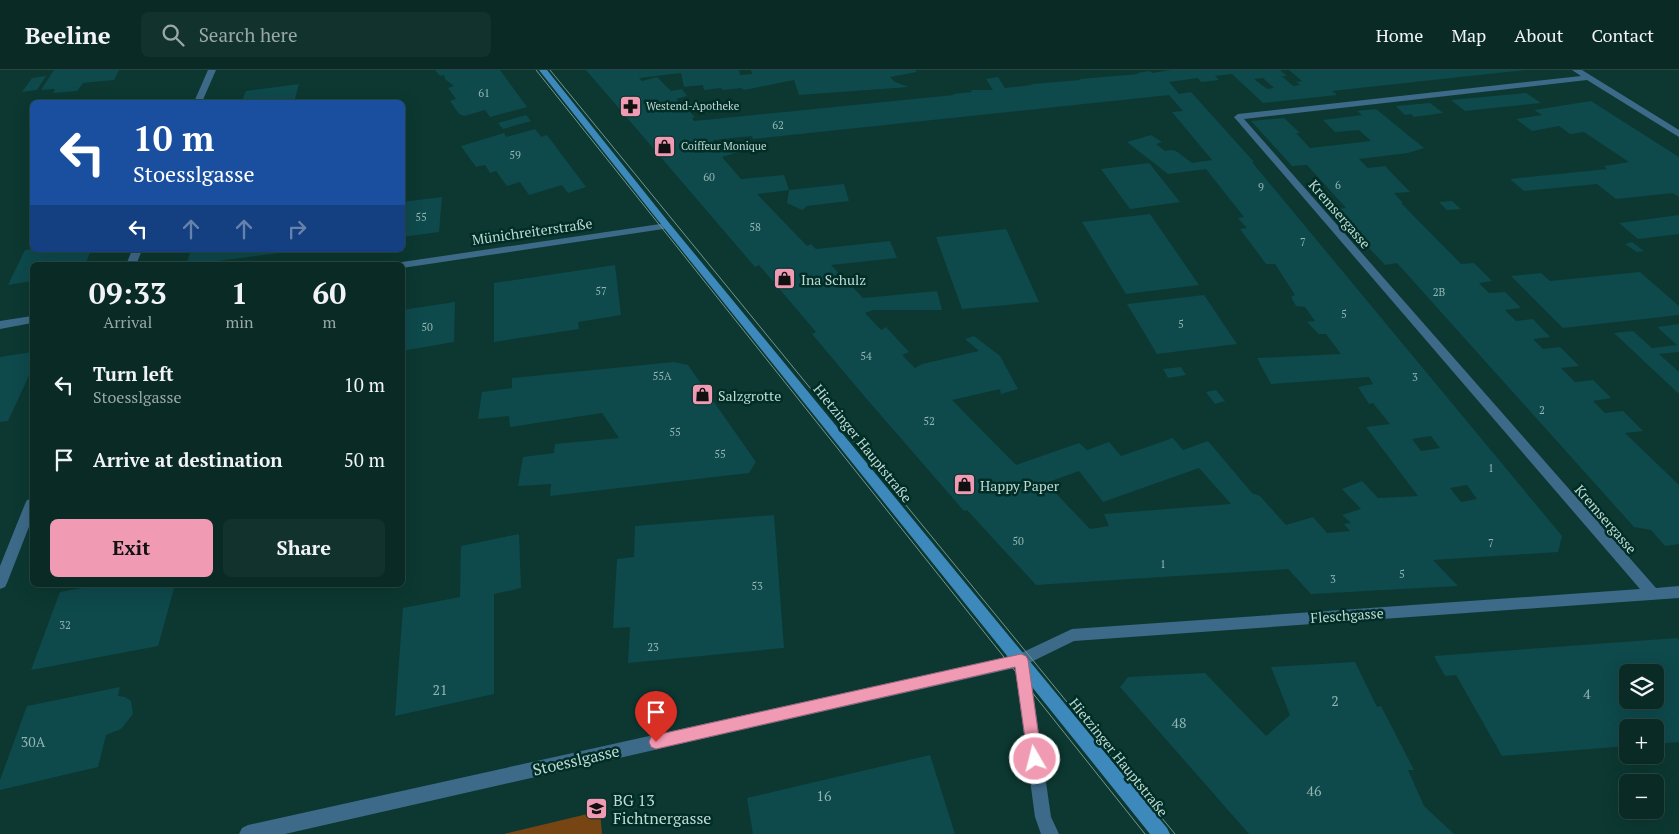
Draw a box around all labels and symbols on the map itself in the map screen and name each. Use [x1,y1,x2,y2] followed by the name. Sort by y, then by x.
[478,86,490,100] house number: 61
[618,94,642,118] pharmacy icon: Westend-Apotheke
[646,99,740,113] place label: Westend-Apotheke
[772,118,784,132] house number: 62
[653,134,677,158] shop icon: Coiffeur Monique
[681,139,767,153] place label: Coiffeur Monique
[509,148,521,162] house number: 59
[703,170,715,184] house number: 60
[1305,175,1375,253] street label: Kremsergasse
[1335,178,1341,192] house number: 6
[1258,180,1264,194] house number: 9
[415,210,427,224] house number: 55
[471,213,593,249] street label: Münichreiterstraße
[749,220,761,234] house number: 58
[1300,235,1306,249] house number: 7
[773,267,797,291] shop icon: Ina Schulz
[801,270,866,289] place label: Ina Schulz
[595,284,607,298] house number: 57
[1433,285,1446,299] house number: 2B
[1341,307,1347,321] house number: 5
[1178,317,1184,331] house number: 5
[421,320,433,334] house number: 50
[860,349,872,363] house number: 54
[652,369,672,383] house number: 55A
[1412,370,1418,384] house number: 3
[809,380,917,506] street label: Hietzinger Hauptstraße
[690,383,714,407] shop icon: Salzgrotte
[718,386,781,405] place label: Salzgrotte
[1539,403,1545,417] house number: 2
[923,414,935,428] house number: 52
[669,425,681,439] house number: 55
[714,447,726,461] house number: 55
[1488,461,1494,475] house number: 1
[952,473,976,497] shop icon: Happy Paper
[980,476,1060,495] place label: Happy Paper
[1571,480,1641,558] street label: Kremsergasse
[1012,534,1024,548] house number: 50
[1488,536,1494,550] house number: 7
[1160,557,1166,571] house number: 1
[1399,567,1405,581] house number: 5
[1330,572,1336,586] house number: 3
[751,579,763,593] house number: 53
[1310,603,1384,627] street label: Fleschgasse
[59,618,71,632] house number: 32
[647,640,659,654] house number: 23
[433,680,447,699] house number: 21
[1583,684,1591,703] house number: 4
[635,691,677,742] pin
[1331,691,1339,710] house number: 2
[1065,694,1173,820] street label: Hietzinger Hauptstraße
[1172,713,1186,732] house number: 48
[21,732,46,751] house number: 30A
[1008,732,1060,784] position arrow
[530,739,622,781] street label: Stoesslgasse
[1307,781,1322,800] house number: 46
[817,786,832,805] house number: 16
[613,789,711,829] place label: BG 13 Fichtnergasse
[585,797,609,821] school or university icon: BG 13 Fichtnergasse

